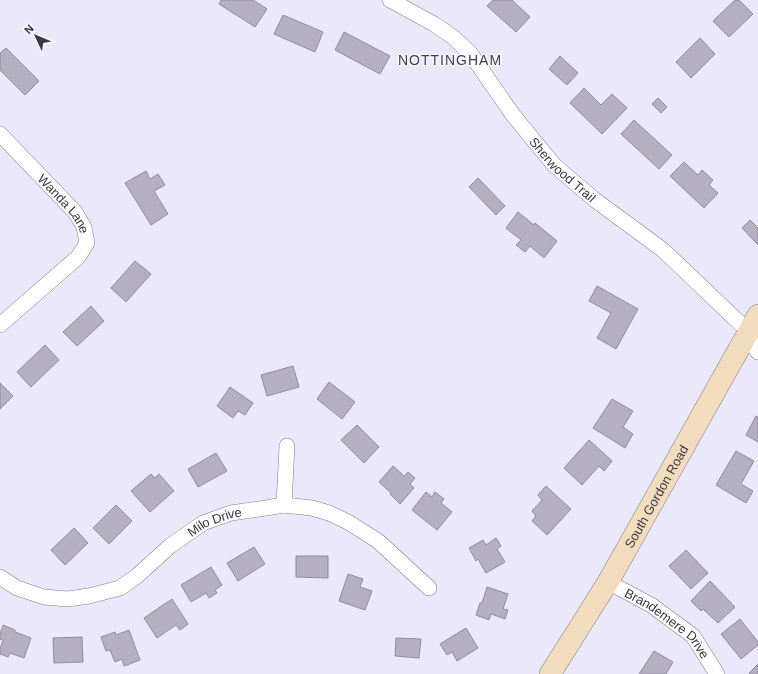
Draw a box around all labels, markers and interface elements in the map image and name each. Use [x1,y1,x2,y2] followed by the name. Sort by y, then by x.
[16,16,56,56] north arrow
[22,22,36,36] text: N
[398,52,502,68] district label: NOTTINGHAM
[526,134,599,205] street label: Sherwood Trail
[35,171,92,234] street label: Wanda Lane
[622,442,691,551] street label: South Gordon Road
[185,505,243,540] street label: Milo Drive
[622,585,712,661] street label: Brandemere Drive

